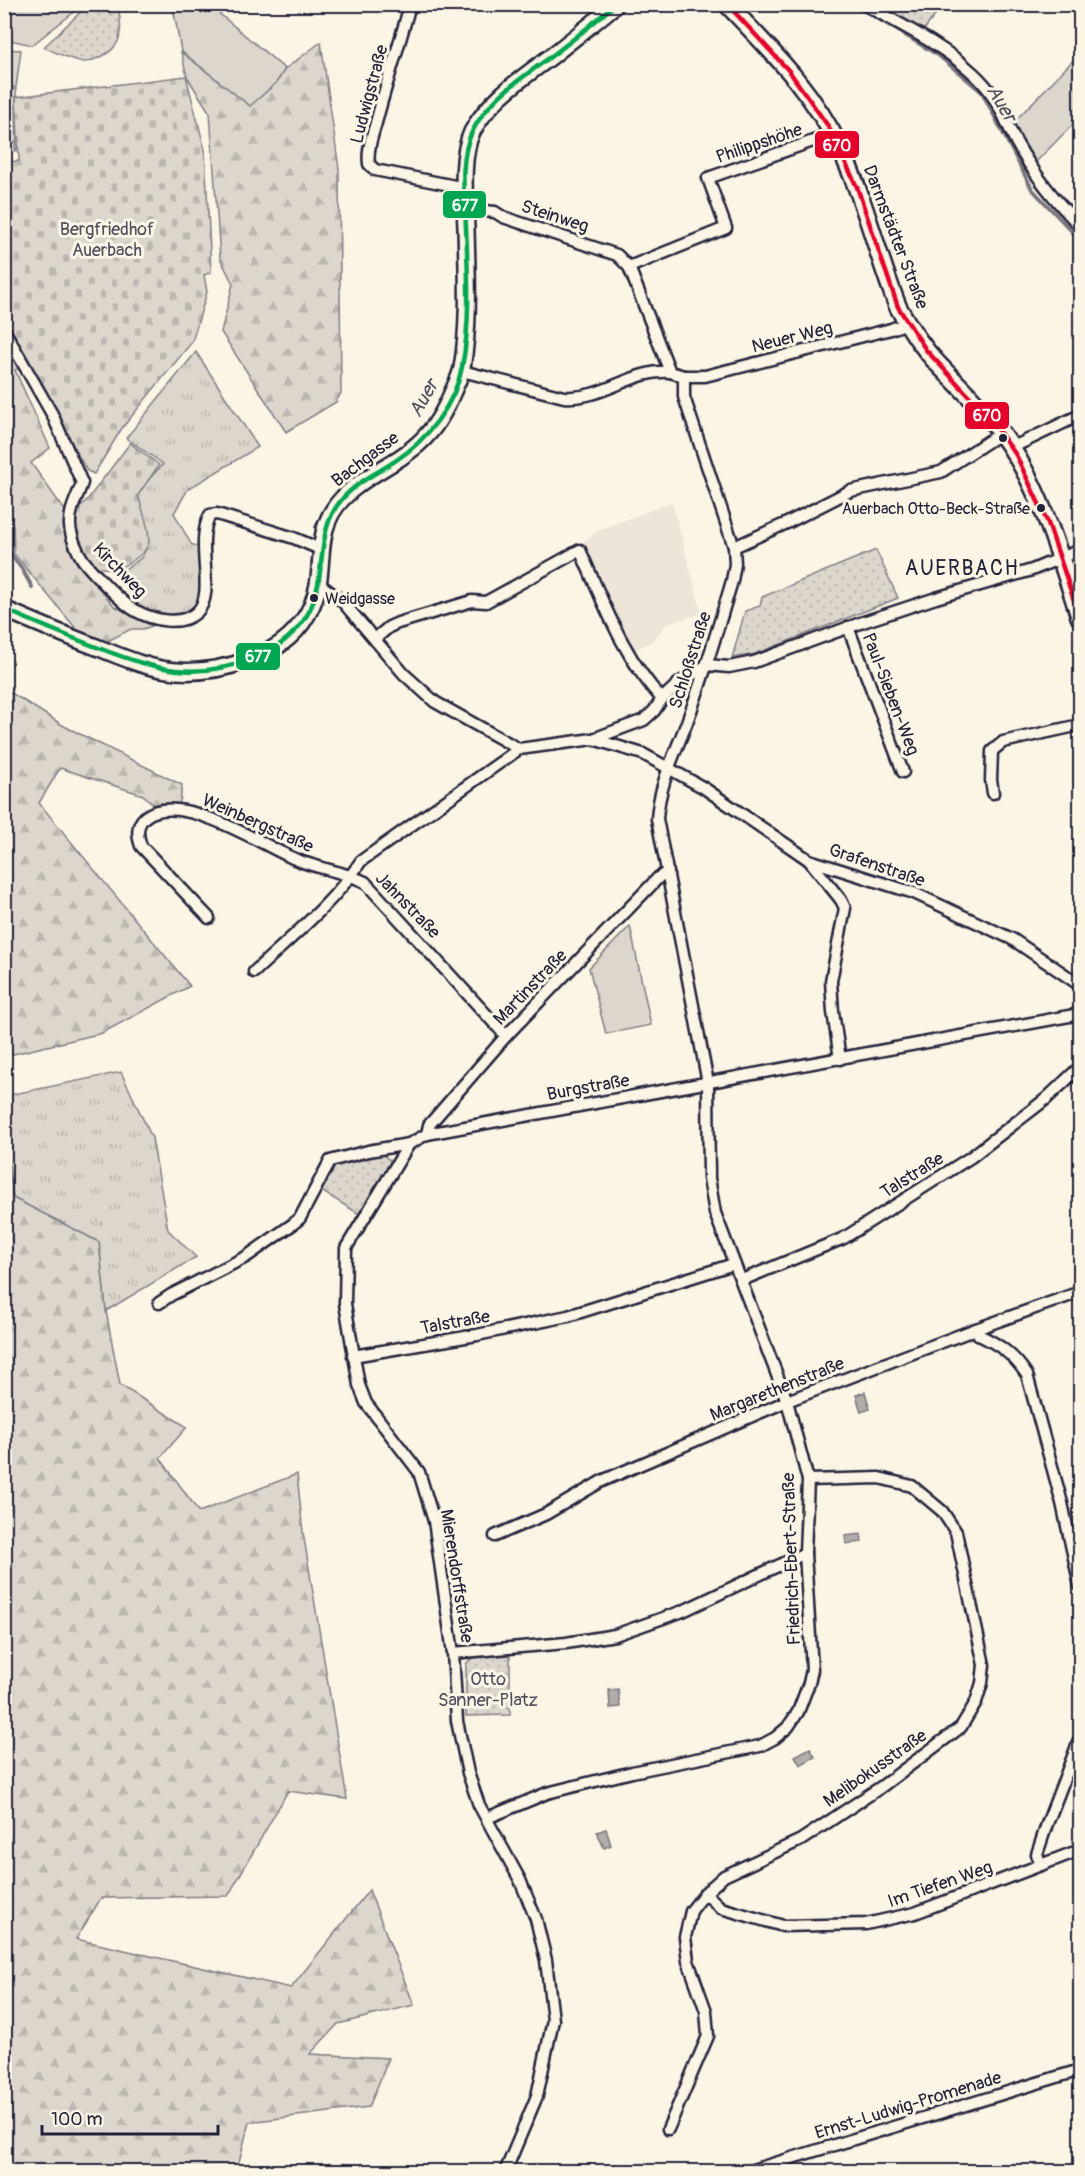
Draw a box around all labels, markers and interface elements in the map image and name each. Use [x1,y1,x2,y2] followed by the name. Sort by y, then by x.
[345,42,394,146] street label: Ludwigstraße
[981,80,1024,129] water label: Auer
[713,118,806,169] street label: Philippshöhe
[814,130,860,159] line badge: 670
[823,136,851,156] text: 670
[858,162,934,312] street label: Darmstädter Straße
[442,190,487,219] line badge: 677
[518,195,592,238] street label: Steinweg
[452,196,479,216] text: 677
[60,218,155,262] park label: Bergfriedhof Auerbach
[749,316,835,359] street label: Neuer Weg
[403,373,445,421] water label: Auer
[964,401,1010,430] line badge: 670
[973,406,1001,426] text: 670
[327,427,404,492] street label: Bachgasse
[997,432,1009,444] unlabelled marker
[842,499,1030,519] place label: Auerbach Otto-Beck-Straße
[1035,502,1047,514] marker: Auerbach Otto-Beck-Straße
[88,538,152,603] street label: Kirchweg
[905,555,1019,582] district label: AUERBACH
[325,589,395,609] place label: Weidgasse
[308,592,320,604] marker: Weidgasse
[664,609,717,712] street label: Schloßstraße
[857,630,924,759] street label: Paul-Sieben-Weg
[235,642,281,671] line badge: 677
[245,647,272,667] text: 677
[199,789,317,858] street label: Weinbergstraße
[826,838,928,893] street label: Grafenstraße
[370,867,445,944] street label: Jahnstraße
[489,945,572,1030] street label: Martinstraße
[545,1069,631,1106] street label: Burgstraße
[876,1147,948,1204] street label: Talstraße
[418,1305,492,1340] street label: Talstraße
[707,1352,848,1427] street label: Margarethenstraße
[777,1472,806,1646] street label: Friedrich-Ebert-Straße
[435,1508,478,1645] street label: Mierendorffstraße
[438,1668,538,1712] park label: Otto Sanner-Platz
[819,1724,932,1813] street label: Melibokusstraße
[885,1856,996,1913] street label: Im Tiefen Weg
[812,2066,1004,2145] street label: Ernst-Ludwig-Promenade
[42,2098,218,2136] scale bar
[51,2108,103,2131] text: 100 m

